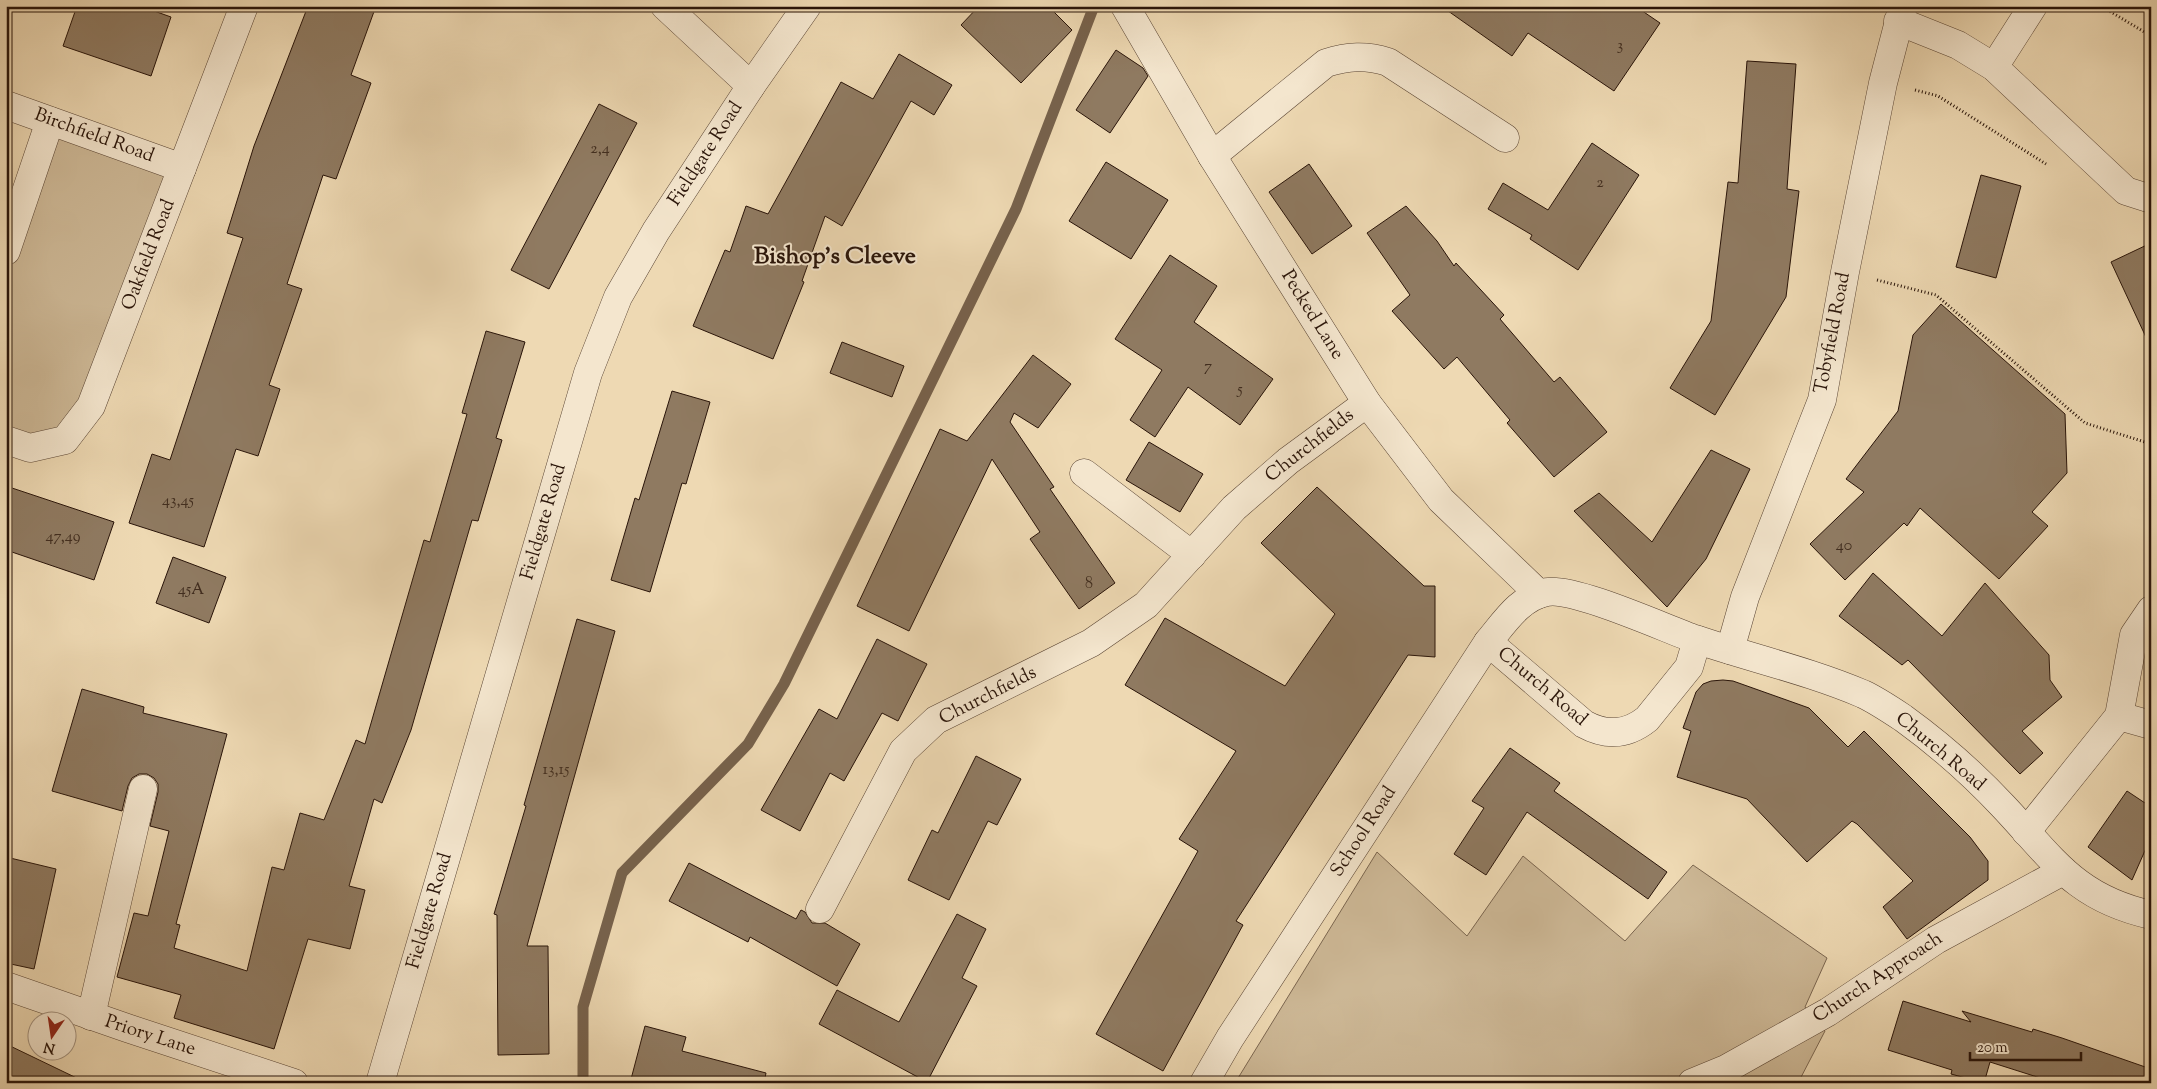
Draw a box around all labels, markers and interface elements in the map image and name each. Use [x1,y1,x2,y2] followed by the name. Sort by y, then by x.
[1617,35,1623,58] house number: 3
[662,96,750,212] street label: Fieldgate Road
[30,102,158,170] street label: Birchfield Road
[590,138,610,161] house number: 2,4
[1596,172,1604,195] house number: 2
[115,195,183,314] street label: Oakfield Road
[754,240,916,274] district label: Bishop's Cleeve
[1274,265,1350,365] street label: Pecked Lane
[1808,270,1858,396] street label: Tobyfield Road
[1204,356,1212,379] house number: 7
[1236,379,1243,402] house number: 5
[1260,403,1360,489] street label: Churchfields
[514,460,574,583] street label: Fieldgate Road
[162,490,195,513] house number: 43,45
[45,526,81,549] house number: 47,49
[1836,535,1852,558] house number: 40
[1085,573,1093,596] house number: 8
[178,579,204,602] house number: 45A
[1491,641,1593,733] street label: Church Road
[934,660,1042,732] street label: Churchfields
[1889,706,1991,798] street label: Church Road
[543,759,570,782] house number: 13,15
[1324,781,1404,883] street label: School Road
[400,849,460,972] street label: Fieldgate Road
[1808,926,1948,1030] street label: Church Approach
[101,1009,199,1063] street label: Priory Lane
[28,1012,78,1062] north arrow
[1970,1029,2081,1061] scale bar
[42,1036,57,1058] text: N
[1977,1038,2008,1059] text: 20 m

